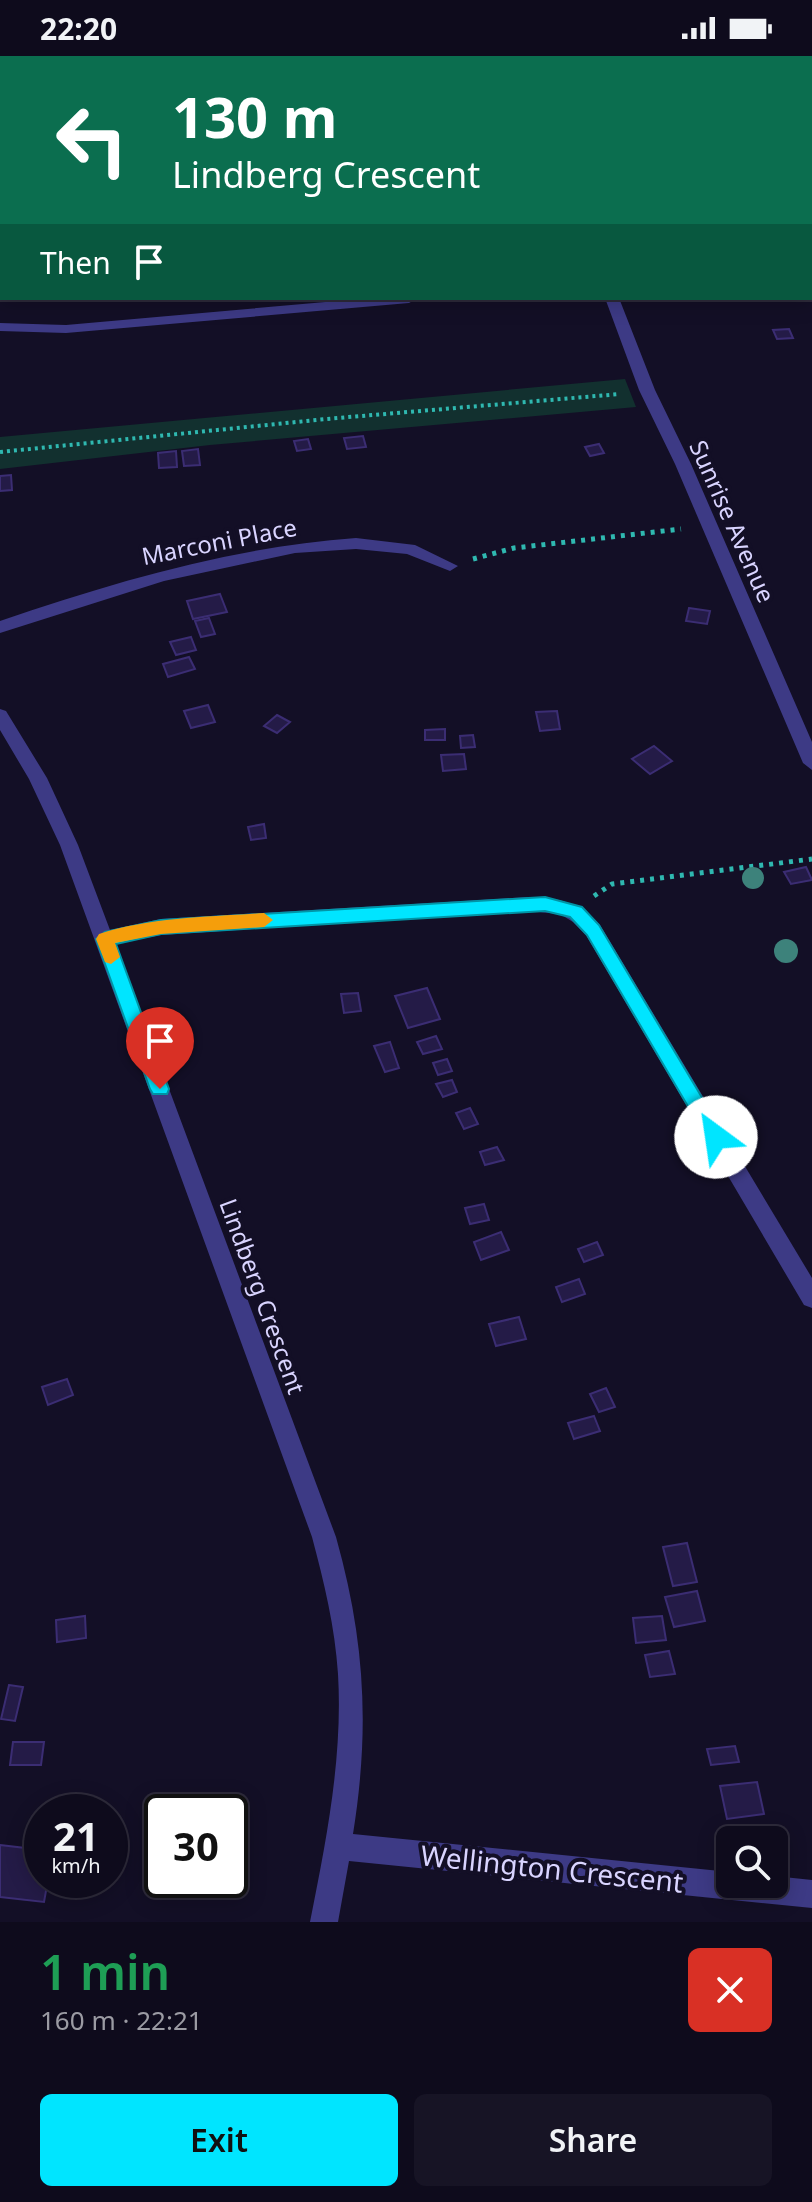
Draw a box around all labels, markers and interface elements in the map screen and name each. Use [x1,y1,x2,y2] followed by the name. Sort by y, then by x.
[40,8,117,49] text: 22:20
[172,78,337,154] text: 130 m
[40,88,144,192] icon: left
[172,150,480,199] text: Lindberg Crescent
[127,240,171,284] icon: arrive
[40,242,111,283] text: Then
[682,435,784,607] street label: Sunrise Avenue
[139,510,299,572] street label: Marconi Place
[126,1007,194,1089] pin
[138,1019,182,1063] icon: arrive
[674,1095,758,1179] position arrow
[212,1194,314,1399] street label: Lindberg Crescent
[144,1794,248,1898] speed limit sign: 30
[53,1808,99,1863] text: 21
[716,1826,788,1898] map controls
[716,1826,788,1898] button: search
[419,1835,685,1901] street label: Wellington Crescent
[51,1852,101,1879] text: km/h
[40,1939,170,2004] text: 1 min
[688,1948,772,2032] button: close
[40,2002,203,2038] text: 160 m · 22:21
[40,2094,398,2186] button: Exit
[414,2094,772,2186] button: Share

